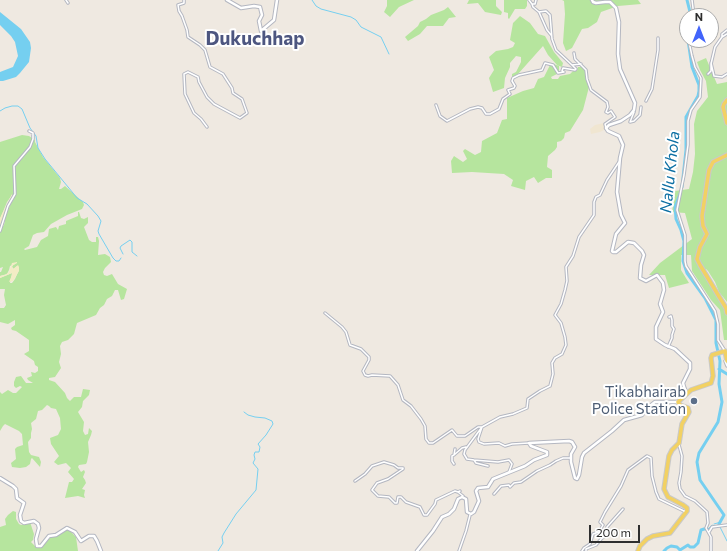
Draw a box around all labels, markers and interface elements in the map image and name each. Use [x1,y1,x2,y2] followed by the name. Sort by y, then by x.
[679,8,719,48] north arrow
[695,10,703,23] text: N
[206,28,304,50] district label: Dukuchhap
[656,130,684,214] water label: Nallu Khola
[592,383,686,418] place label: Tikabhairab Police Station
[689,396,699,406] marker: Tikabhairab Police Station
[591,517,642,543] scale bar
[596,525,631,539] text: 200 m

